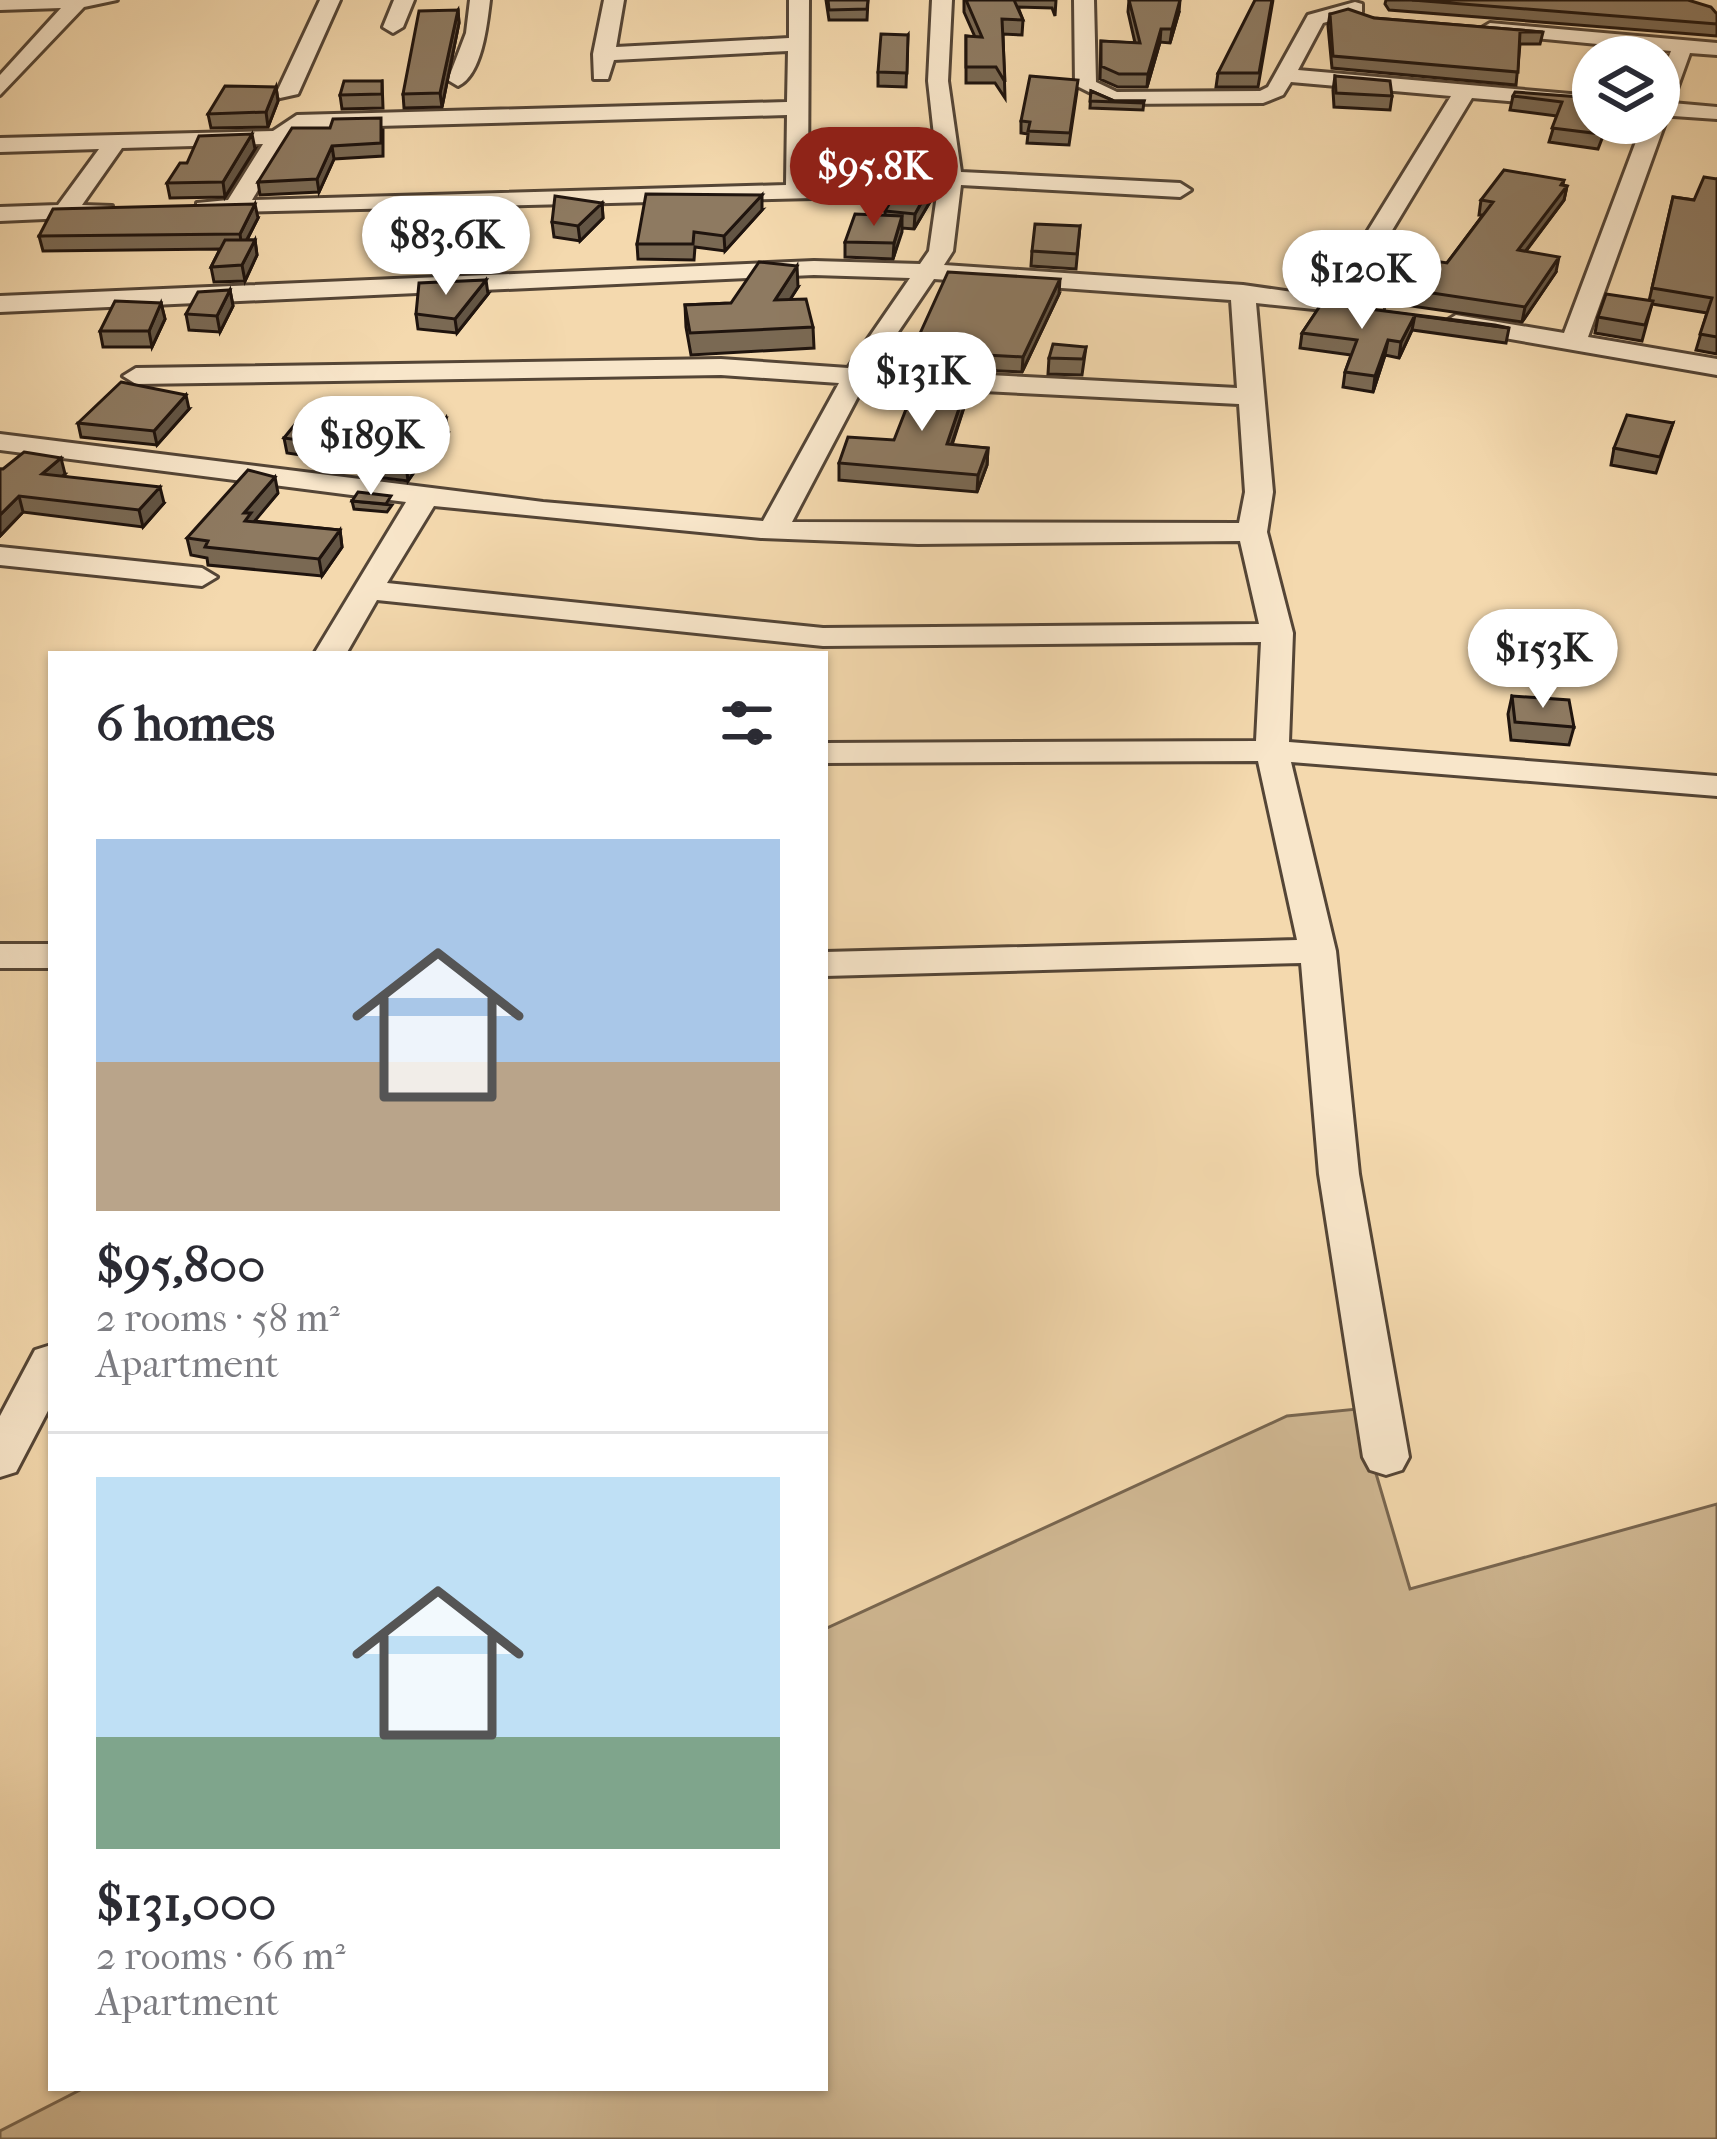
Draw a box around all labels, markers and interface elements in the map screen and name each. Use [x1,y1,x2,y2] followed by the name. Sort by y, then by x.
[1572,36,1680,144] map controls
[1572,36,1680,144] button: layers
[776,127,972,229] pin: $95.8K
[817,143,931,189] text: $95.8K
[348,196,544,298] pin: $83.6K
[389,212,503,258] text: $83.6K
[1278,230,1446,332] pin: $120K
[1309,246,1415,292] text: $120K
[838,332,1006,434] pin: $131K
[875,348,969,394] text: $131K
[287,396,455,498] pin: $189K
[319,412,423,458] text: $189K
[1459,609,1627,711] pin: $153K
[1495,625,1591,671] text: $153K
[714,690,780,756] icon: filters
[96,693,275,753] text: 6 homes
[330,917,546,1133] icon: home
[96,1235,265,1295] text: $95,800
[96,1295,340,1341] text: 2 rooms · 58 m²
[96,1341,279,1387] text: Apartment
[330,1555,546,1771] icon: home
[96,1873,276,1933] text: $131,000
[96,1933,346,1979] text: 2 rooms · 66 m²
[96,1979,279,2025] text: Apartment

